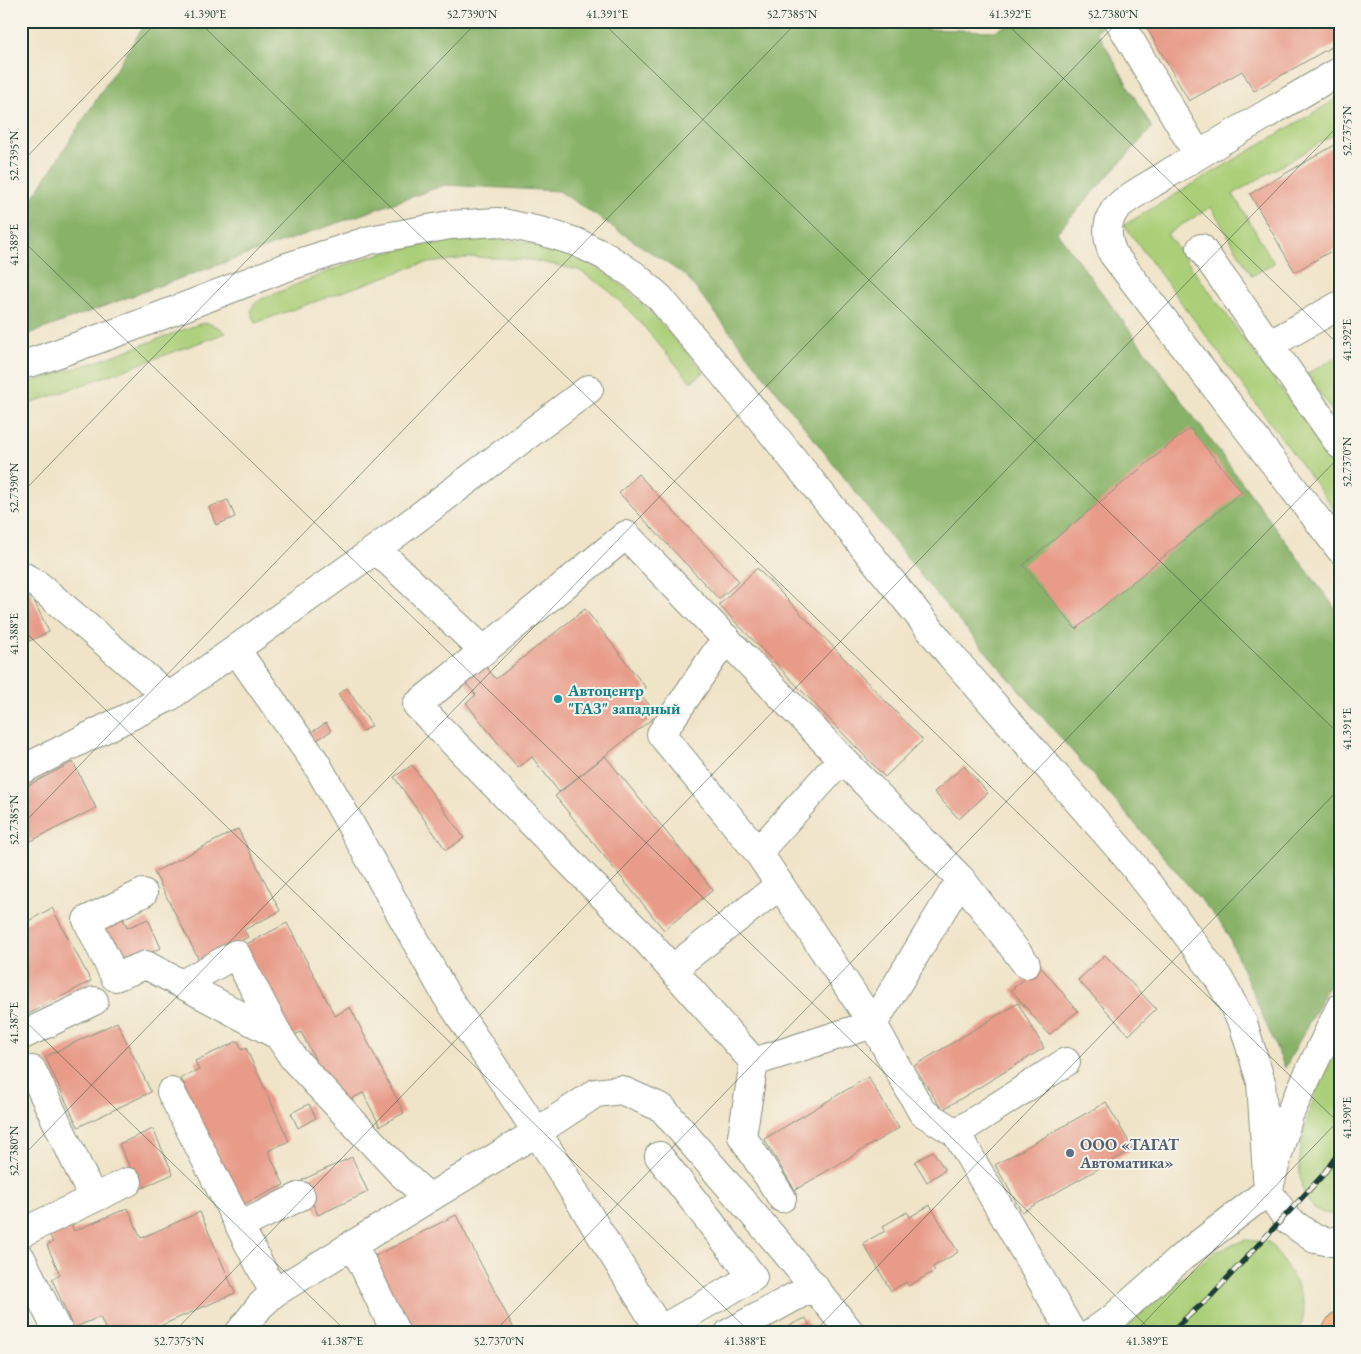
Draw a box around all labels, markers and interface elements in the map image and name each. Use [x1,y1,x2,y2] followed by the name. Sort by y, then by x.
[184,6,226,22] text: 41.390°E
[447,6,498,22] text: 52.7390°N
[586,6,628,22] text: 41.391°E
[767,6,818,22] text: 52.7385°N
[989,6,1031,22] text: 41.392°E
[1088,6,1139,22] text: 52.7380°N
[1339,105,1355,156] text: 52.7375°N
[6,130,22,181] text: 52.7395°N
[6,224,22,266] text: 41.389°E
[1339,319,1355,361] text: 41.392°E
[1339,436,1355,487] text: 52.7370°N
[6,462,22,513] text: 52.7390°N
[6,613,22,655] text: 41.388°E
[567,680,681,719] place label: Автоцентр "ГАЗ" западный
[552,693,564,705] marker: Автоцентр "ГАЗ" западный
[1339,708,1355,750] text: 41.391°E
[6,794,22,845] text: 52.7385°N
[6,1002,22,1044] text: 41.387°E
[1339,1097,1355,1139] text: 41.390°E
[6,1125,22,1176] text: 52.7380°N
[1079,1134,1180,1173] place label: ООО «ТАГАТ Автоматика»
[1064,1147,1076,1159] marker: ООО «ТАГАТ Автоматика»
[154,1333,205,1349] text: 52.7375°N
[321,1333,363,1349] text: 41.387°E
[474,1333,525,1349] text: 52.7370°N
[724,1333,766,1349] text: 41.388°E
[1126,1333,1168,1349] text: 41.389°E

